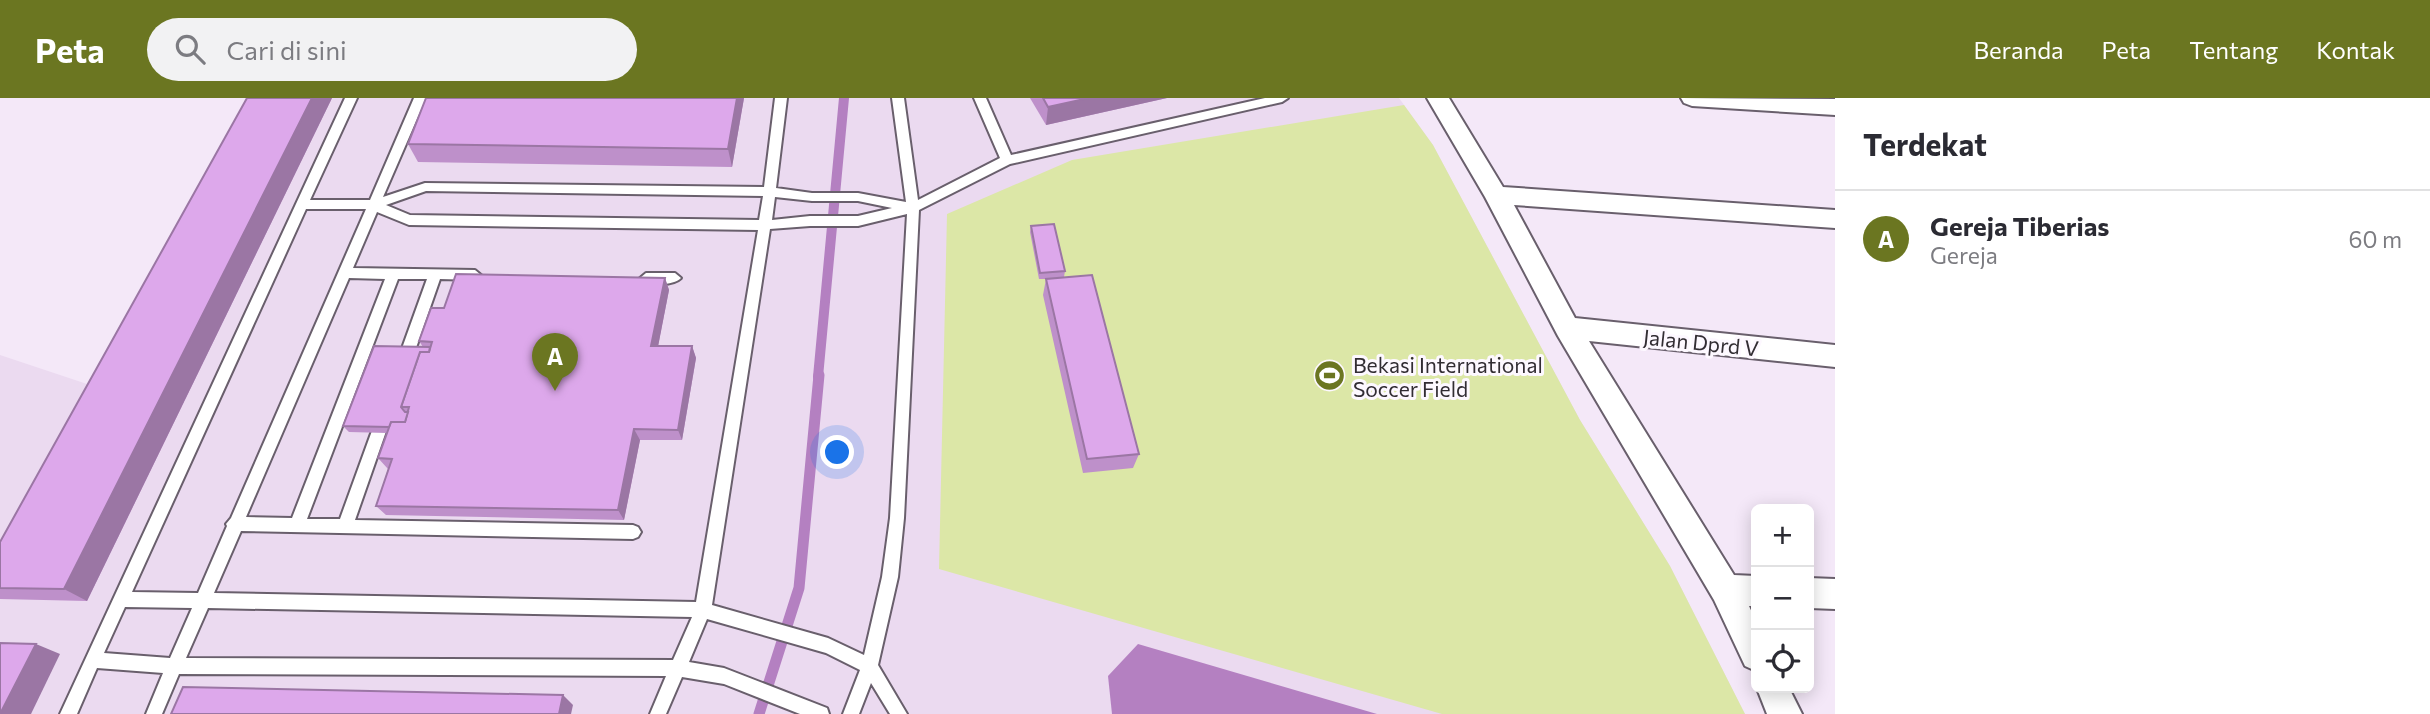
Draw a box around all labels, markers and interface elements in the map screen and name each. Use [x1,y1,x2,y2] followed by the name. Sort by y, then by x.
[147,18,637,81] search box
[35,29,105,70] text: Peta
[171,30,209,68] icon: search
[227,34,347,65] text: Cari di sini
[1973,35,2064,64] text: Beranda
[2102,35,2151,64] text: Peta
[2189,35,2278,64] text: Tentang
[2316,35,2395,64] text: Kontak
[1863,125,1987,162] text: Terdekat
[1930,210,2109,241] text: Gereja Tiberias
[1878,225,1894,253] text: A
[2349,225,2402,253] text: 60 m
[1930,241,1998,269] text: Gereja
[1642,324,1760,360] street label: Jalan Dprd V
[532,333,578,391] pin: A
[1353,352,1543,401] place label: Bekasi International Soccer Field
[1313,359,1347,393] sports icon: Bekasi International Soccer Field
[820,435,854,469] your location
[1751,504,1814,693] map controls
[1751,504,1814,567] button: +
[1751,567,1814,630] button: −
[1751,630,1814,693] button: locate

